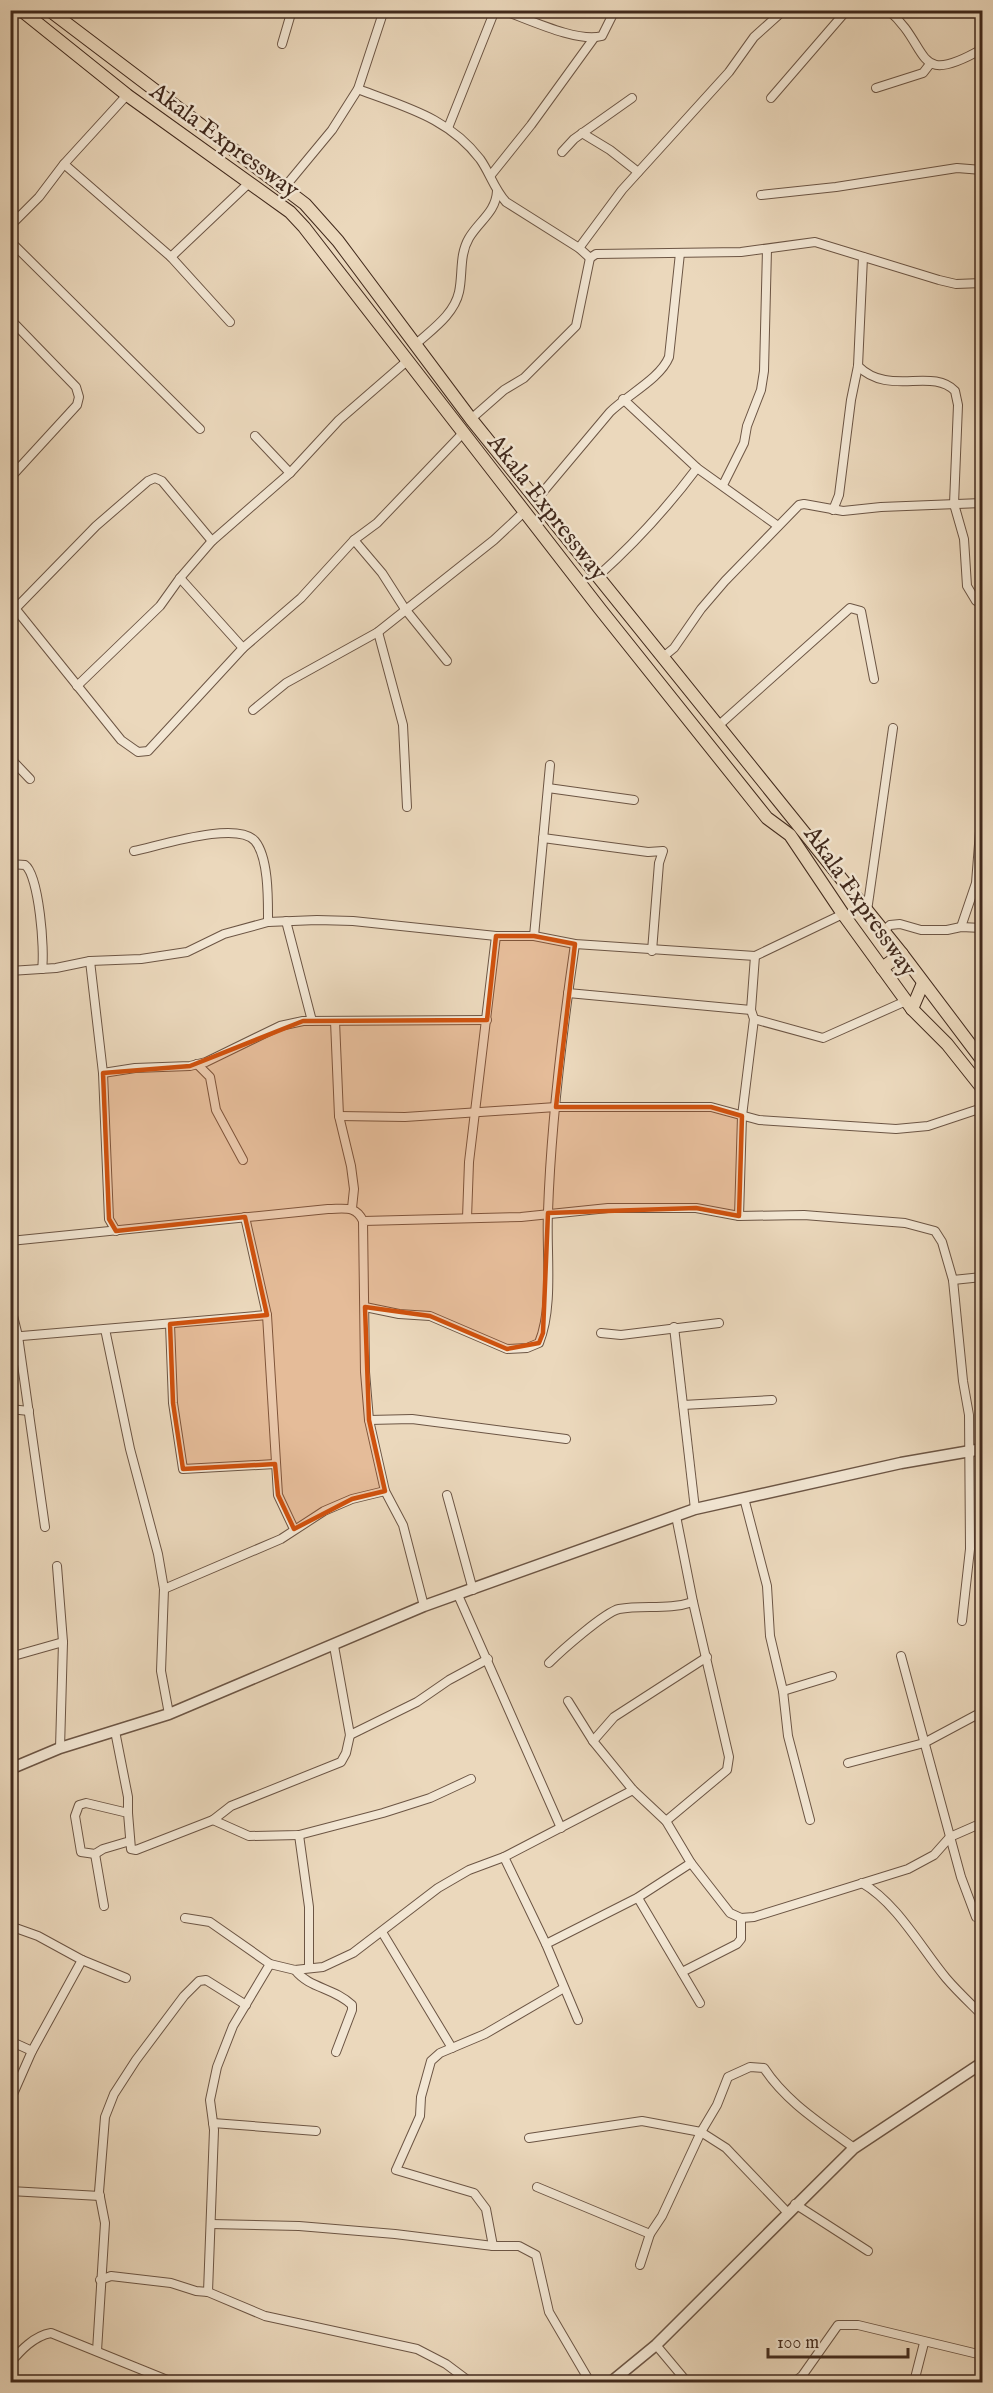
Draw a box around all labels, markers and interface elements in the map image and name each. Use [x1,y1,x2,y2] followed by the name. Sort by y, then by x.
[142,76,305,206] street label: Akala Expressway
[479,428,614,587] street label: Akala Expressway
[796,820,923,984] street label: Akala Expressway
[768,2321,908,2359] scale bar
[777,2332,819,2355] text: 100 m

